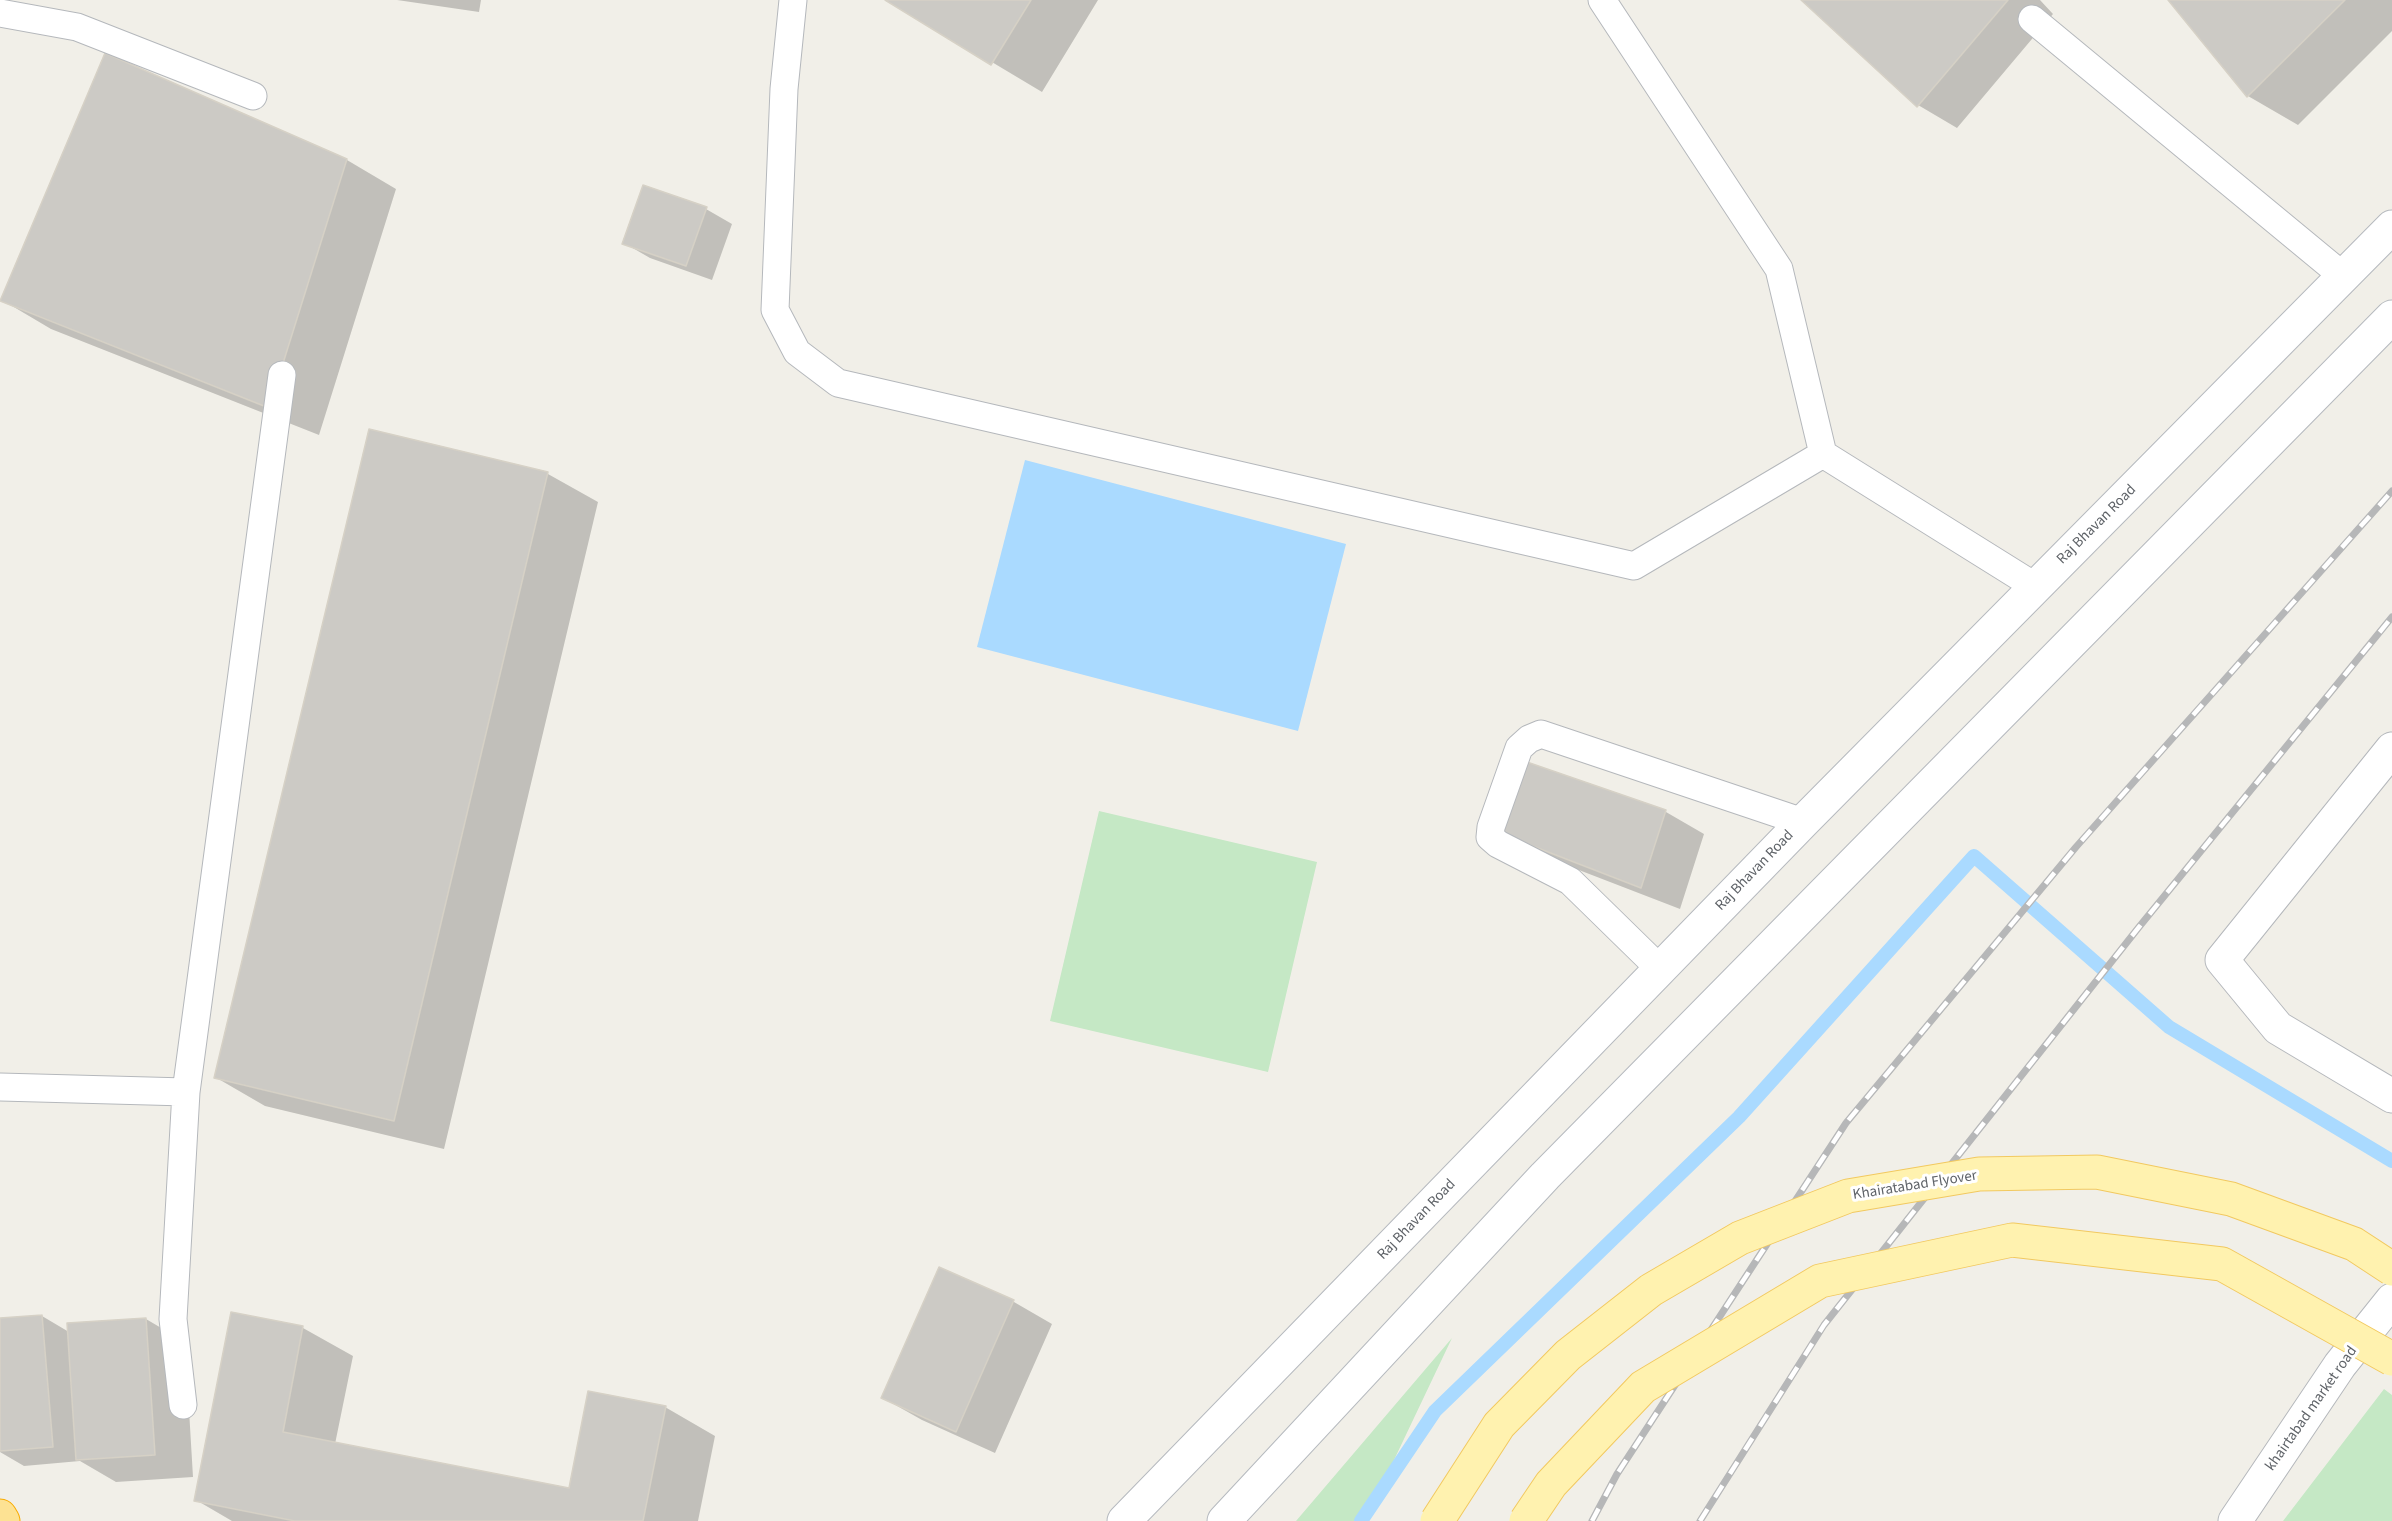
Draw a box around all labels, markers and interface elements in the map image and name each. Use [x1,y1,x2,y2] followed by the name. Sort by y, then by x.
[2054,482,2140,568] street label: Raj Bhavan Road
[1712,827,1798,915] street label: Raj Bhavan Road
[1852,1167,1978,1205] street label: Khairatabad Flyover
[1374,1176,1460,1264] street label: Raj Bhavan Road
[2262,1343,2362,1475] street label: khairtabad market road

